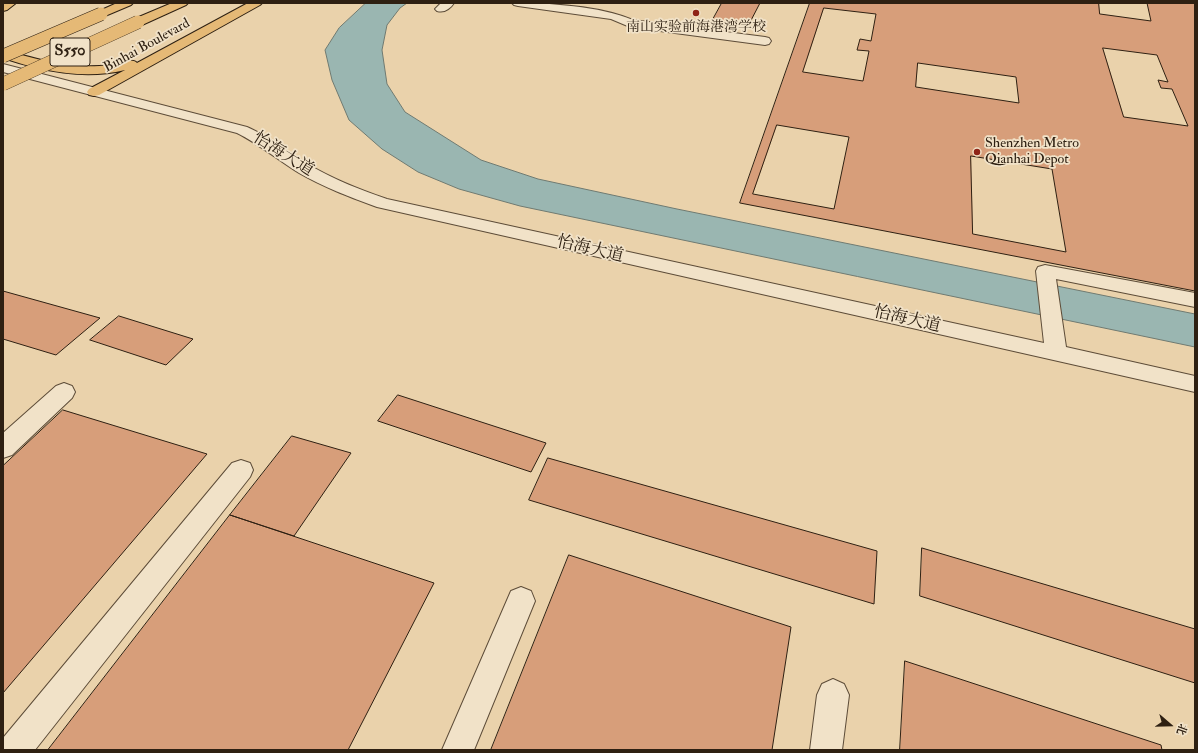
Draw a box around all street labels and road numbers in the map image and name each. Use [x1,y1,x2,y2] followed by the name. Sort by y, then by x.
[101,15,193,77] street label: Binhai Boulevard
[50,38,90,66] road number: S550
[249,128,317,182] street label: 怡海大道
[555,232,625,268] street label: 怡海大道
[872,302,942,338] street label: 怡海大道

